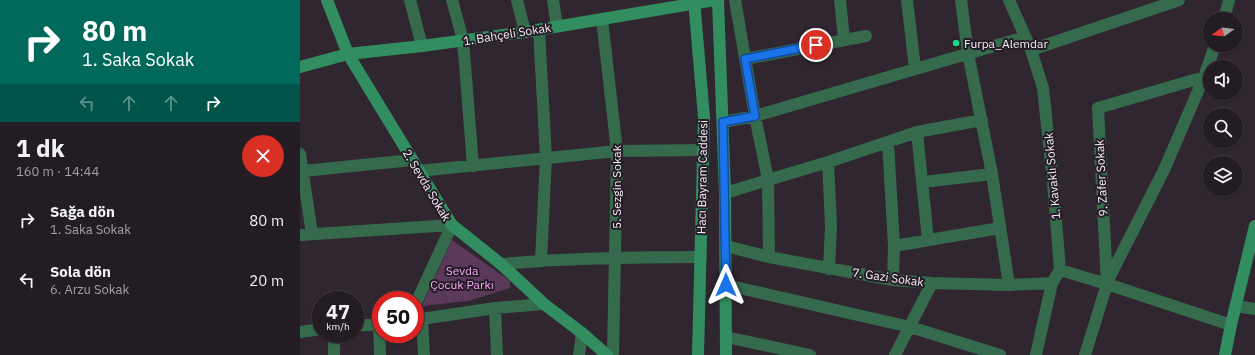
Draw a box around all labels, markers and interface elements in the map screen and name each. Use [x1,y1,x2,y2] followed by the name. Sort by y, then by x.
[82,12,147,49] text: 80 m
[1203,12,1243,52] north arrow
[1203,12,1243,196] map controls
[16,16,68,68] icon: right
[462,20,553,48] street label: 1. Bahçeli Sokak
[799,28,833,62] pin
[805,34,827,56] icon: arrive
[964,36,1048,51] place label: Furpa_Alemdar
[951,38,961,48] marker: Furpa_Alemdar
[82,48,194,71] text: 1. Saka Sokak
[1203,60,1243,100] button: sound
[76,92,98,114] icon: left
[118,92,140,114] icon: ahead
[160,92,182,114] icon: ahead
[202,92,224,114] icon: right
[1203,108,1243,148] button: search
[694,120,710,234] street label: Hacı Bayram Caddesi
[1041,131,1063,220] street label: 1. Kavaklı Sokak
[16,132,65,164] text: 1 dk
[242,135,284,177] button: close
[1091,138,1111,217] street label: 9. Zafer Sokak
[609,144,624,229] street label: 5. Sezgin Sokak
[400,146,455,224] street label: 2. Sevda Sokak
[1203,156,1243,196] button: layers
[16,163,99,180] text: 160 m · 14:44
[50,202,115,221] text: Sağa dön
[16,209,38,231] icon: right
[249,211,284,230] text: 80 m
[50,221,131,238] text: 1. Saka Sokak
[50,262,111,281] text: Sola dön
[430,263,494,292] park label: Sevda Çocuk Parkı
[705,264,747,306] position arrow
[851,265,925,290] street label: 7. Gazi Sokak
[16,269,38,291] icon: left
[249,271,284,290] text: 20 m
[50,281,129,298] text: 6. Arzu Sokak
[372,291,424,343] speed limit sign: 50
[326,298,350,325] text: 47
[326,320,350,333] text: km/h

